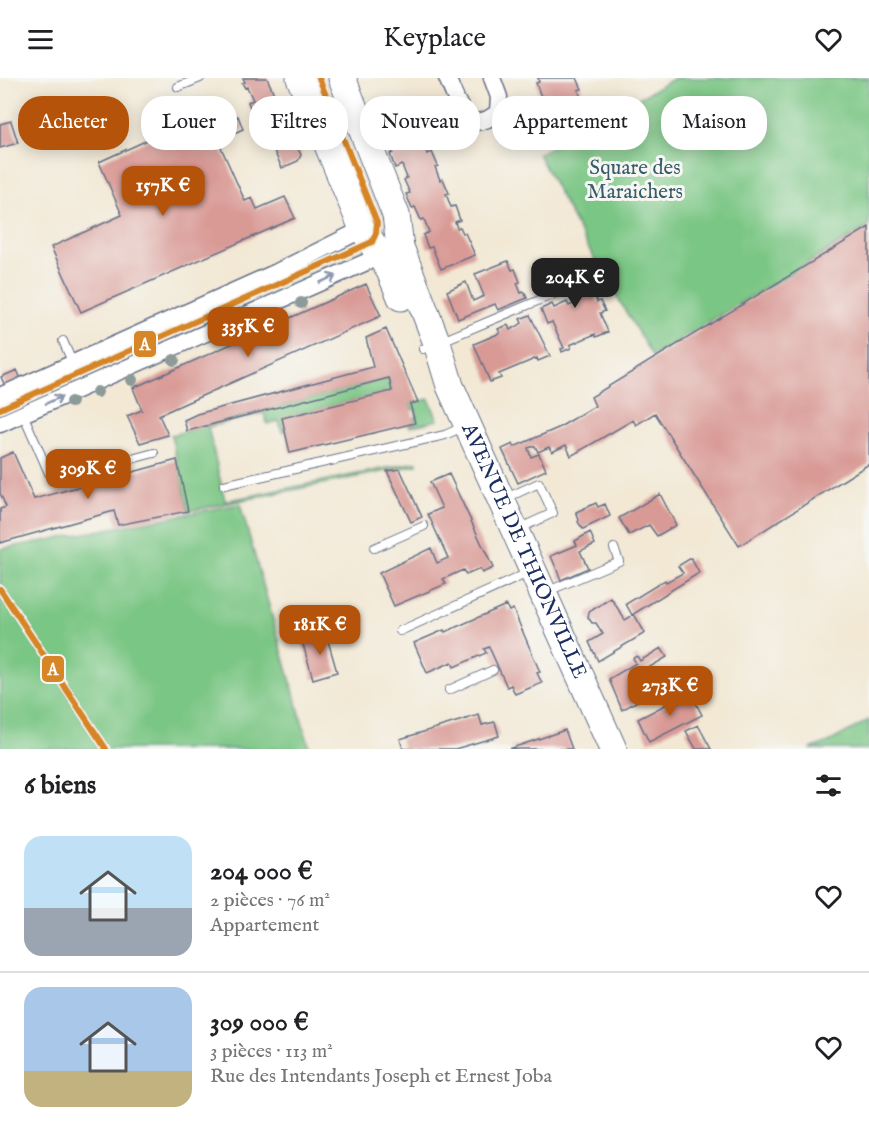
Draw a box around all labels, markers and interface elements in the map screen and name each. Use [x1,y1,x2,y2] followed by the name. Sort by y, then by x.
[383,22,486,56] text: Keyplace
[24,23,57,56] icon: menu
[812,23,845,56] icon: heart
[18,96,129,150] chip: Acheter
[141,96,237,150] chip: Louer
[249,96,348,150] chip: Filtres
[360,96,480,150] chip: Nouveau
[492,96,649,150] chip: Appartement
[661,96,767,150] chip: Maison
[587,155,683,206] park label: Square des Maraichers
[114,166,212,217] pin: 157K €
[136,173,190,198] text: 157K €
[526,258,624,309] pin: 204K €
[545,265,605,290] text: 204K €
[318,272,336,284] one-way arrow
[199,307,297,358] pin: 335K €
[222,314,274,339] text: 335K €
[133,330,157,358] line badge: A
[139,336,152,356] text: A
[44,394,62,406] one-way arrow
[455,418,593,683] street label: AVENUE DE THIONVILLE
[39,449,137,500] pin: 309K €
[60,456,116,481] text: 309K €
[271,605,369,656] pin: 181K €
[293,612,347,637] text: 181K €
[41,655,65,683] line badge: A
[47,661,60,681] text: A
[621,666,719,717] pin: 273K €
[642,673,698,698] text: 273K €
[24,769,96,802] text: 6 biens
[812,769,845,802] icon: filters
[210,855,313,888] text: 204 000 €
[72,860,144,932] icon: home
[812,880,845,913] icon: heart
[210,888,330,913] text: 2 pièces · 76 m²
[210,913,319,938] text: Appartement
[210,1006,309,1039] text: 309 000 €
[72,1011,144,1083] icon: home
[812,1031,845,1064] icon: heart
[210,1039,333,1064] text: 3 pièces · 113 m²
[210,1064,552,1089] text: Rue des Intendants Joseph et Ernest Joba

